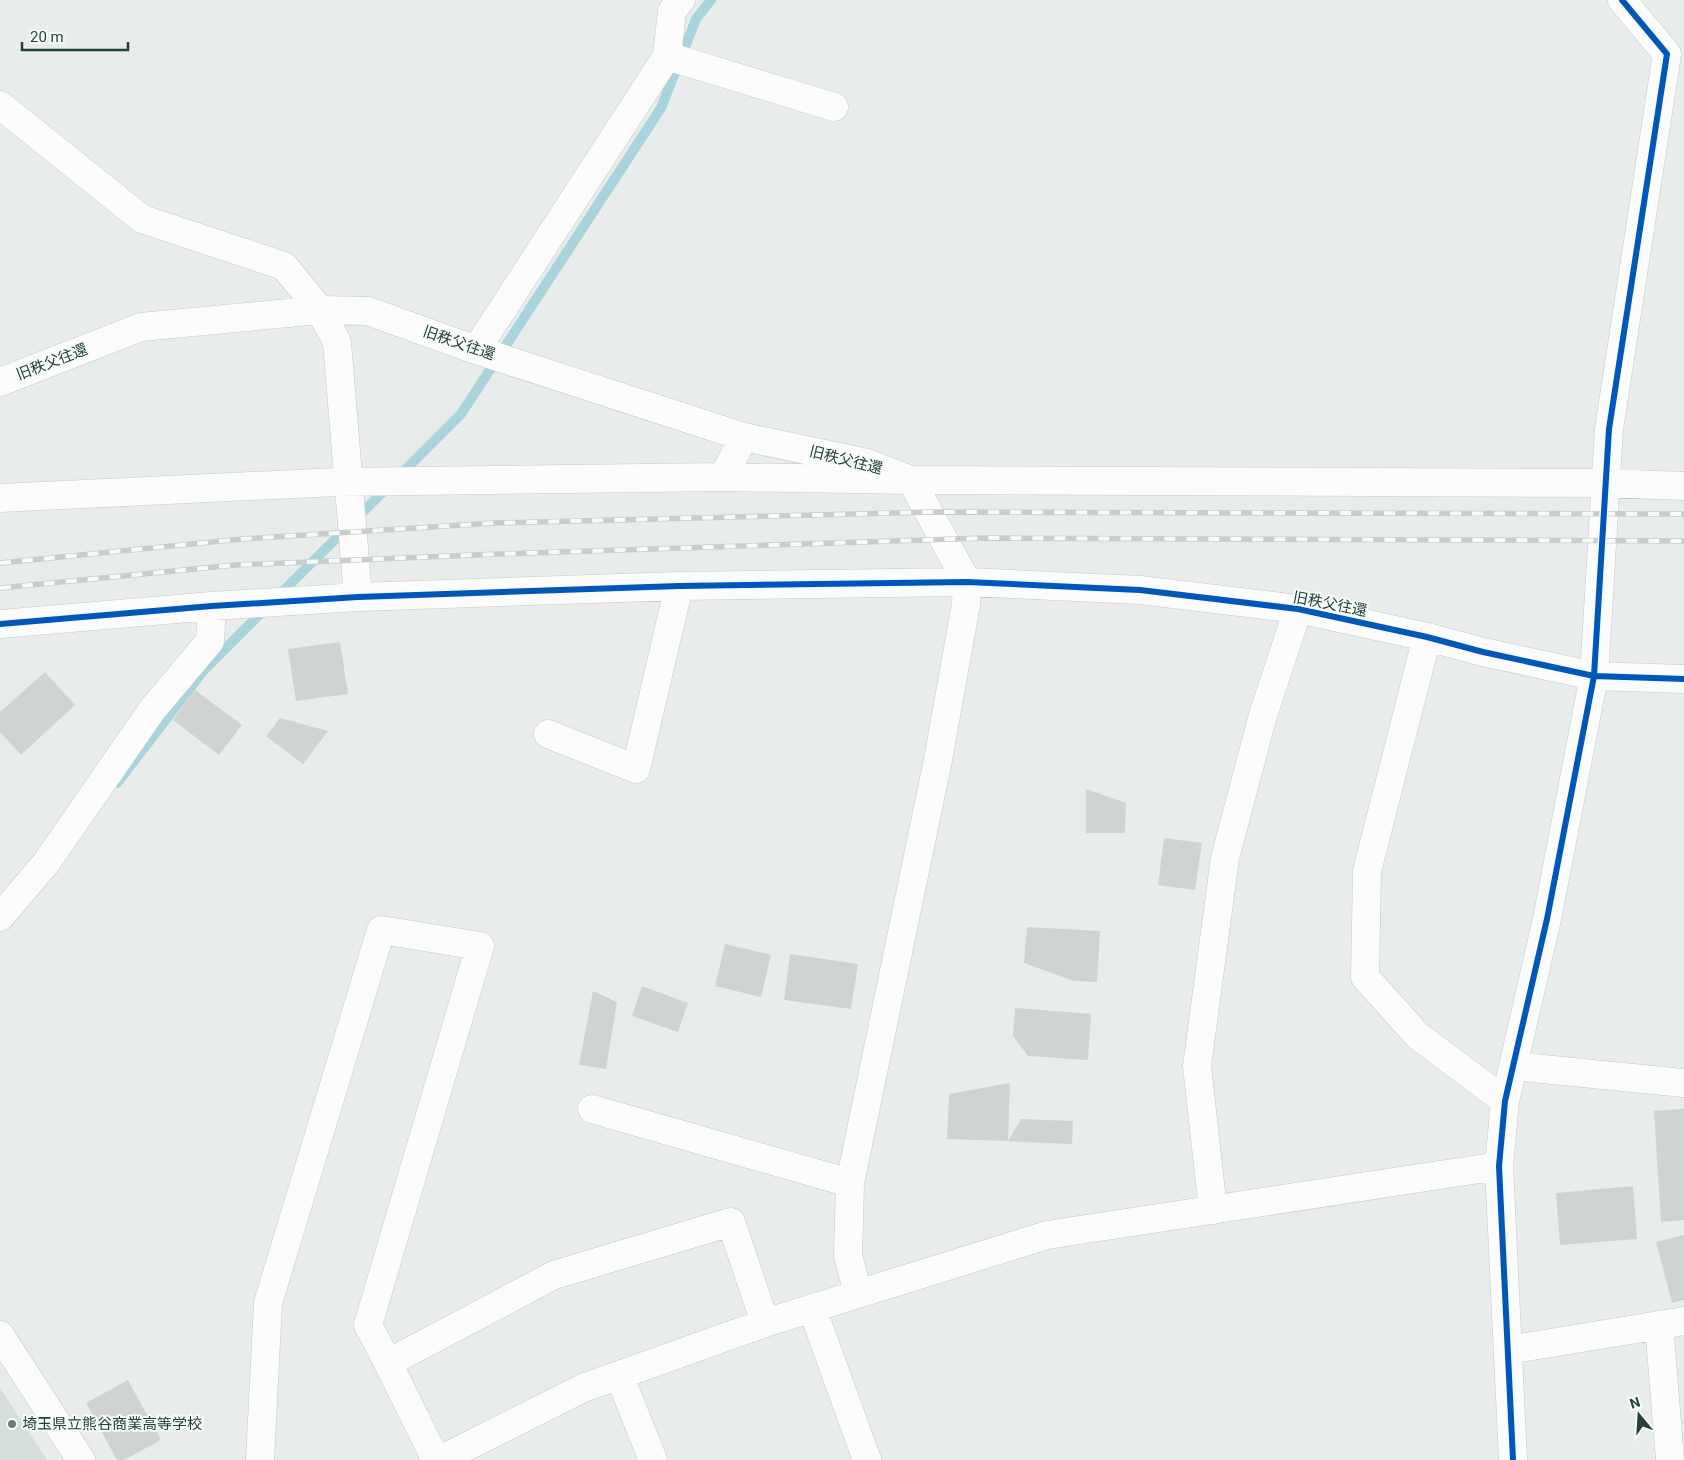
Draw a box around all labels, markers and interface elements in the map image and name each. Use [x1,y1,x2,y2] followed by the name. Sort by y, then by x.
[22,20,129,52] scale bar
[30,28,64,46] text: 20 m
[421,322,497,364] street label: 旧秩父往還
[14,340,90,384] street label: 旧秩父往還
[807,442,885,478] street label: 旧秩父往還
[1291,588,1369,620] street label: 旧秩父往還
[1614,1390,1664,1440] north arrow
[1628,1393,1642,1412] text: N
[22,1415,202,1433] place label: 埼玉県立熊谷商業高等学校
[6,1418,18,1430] marker: 埼玉県立熊谷商業高等学校

